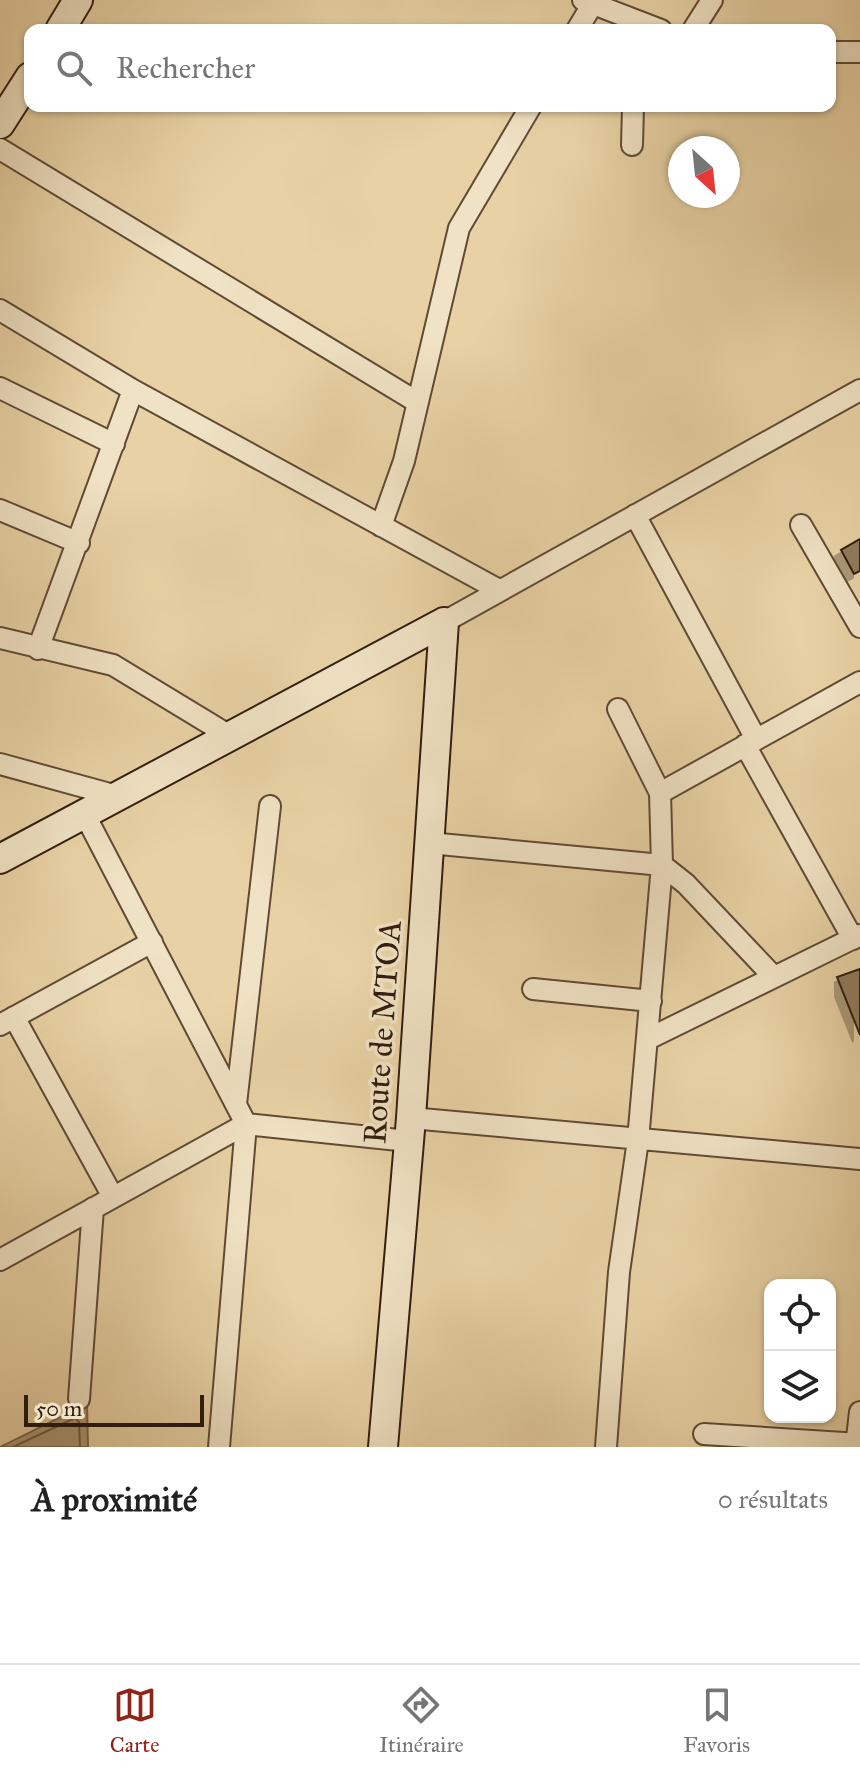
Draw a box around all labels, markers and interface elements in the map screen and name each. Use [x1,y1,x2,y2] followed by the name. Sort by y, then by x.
[24,24,836,112] search box
[52,46,96,90] icon: search
[116,50,255,86] text: Rechercher
[668,136,740,208] north arrow
[355,919,410,1145] street label: Route de MTOA
[764,1279,836,1423] map controls
[764,1279,836,1351] button: locate
[764,1351,836,1423] button: layers
[24,1391,204,1427] scale bar
[36,1395,82,1422] text: 50 m
[32,1479,197,1520] text: À proximité
[718,1483,828,1515] text: 0 résultats
[110,1683,159,1758] tab: Carte
[379,1683,464,1758] tab: Itinéraire
[683,1683,750,1758] tab: Favoris

